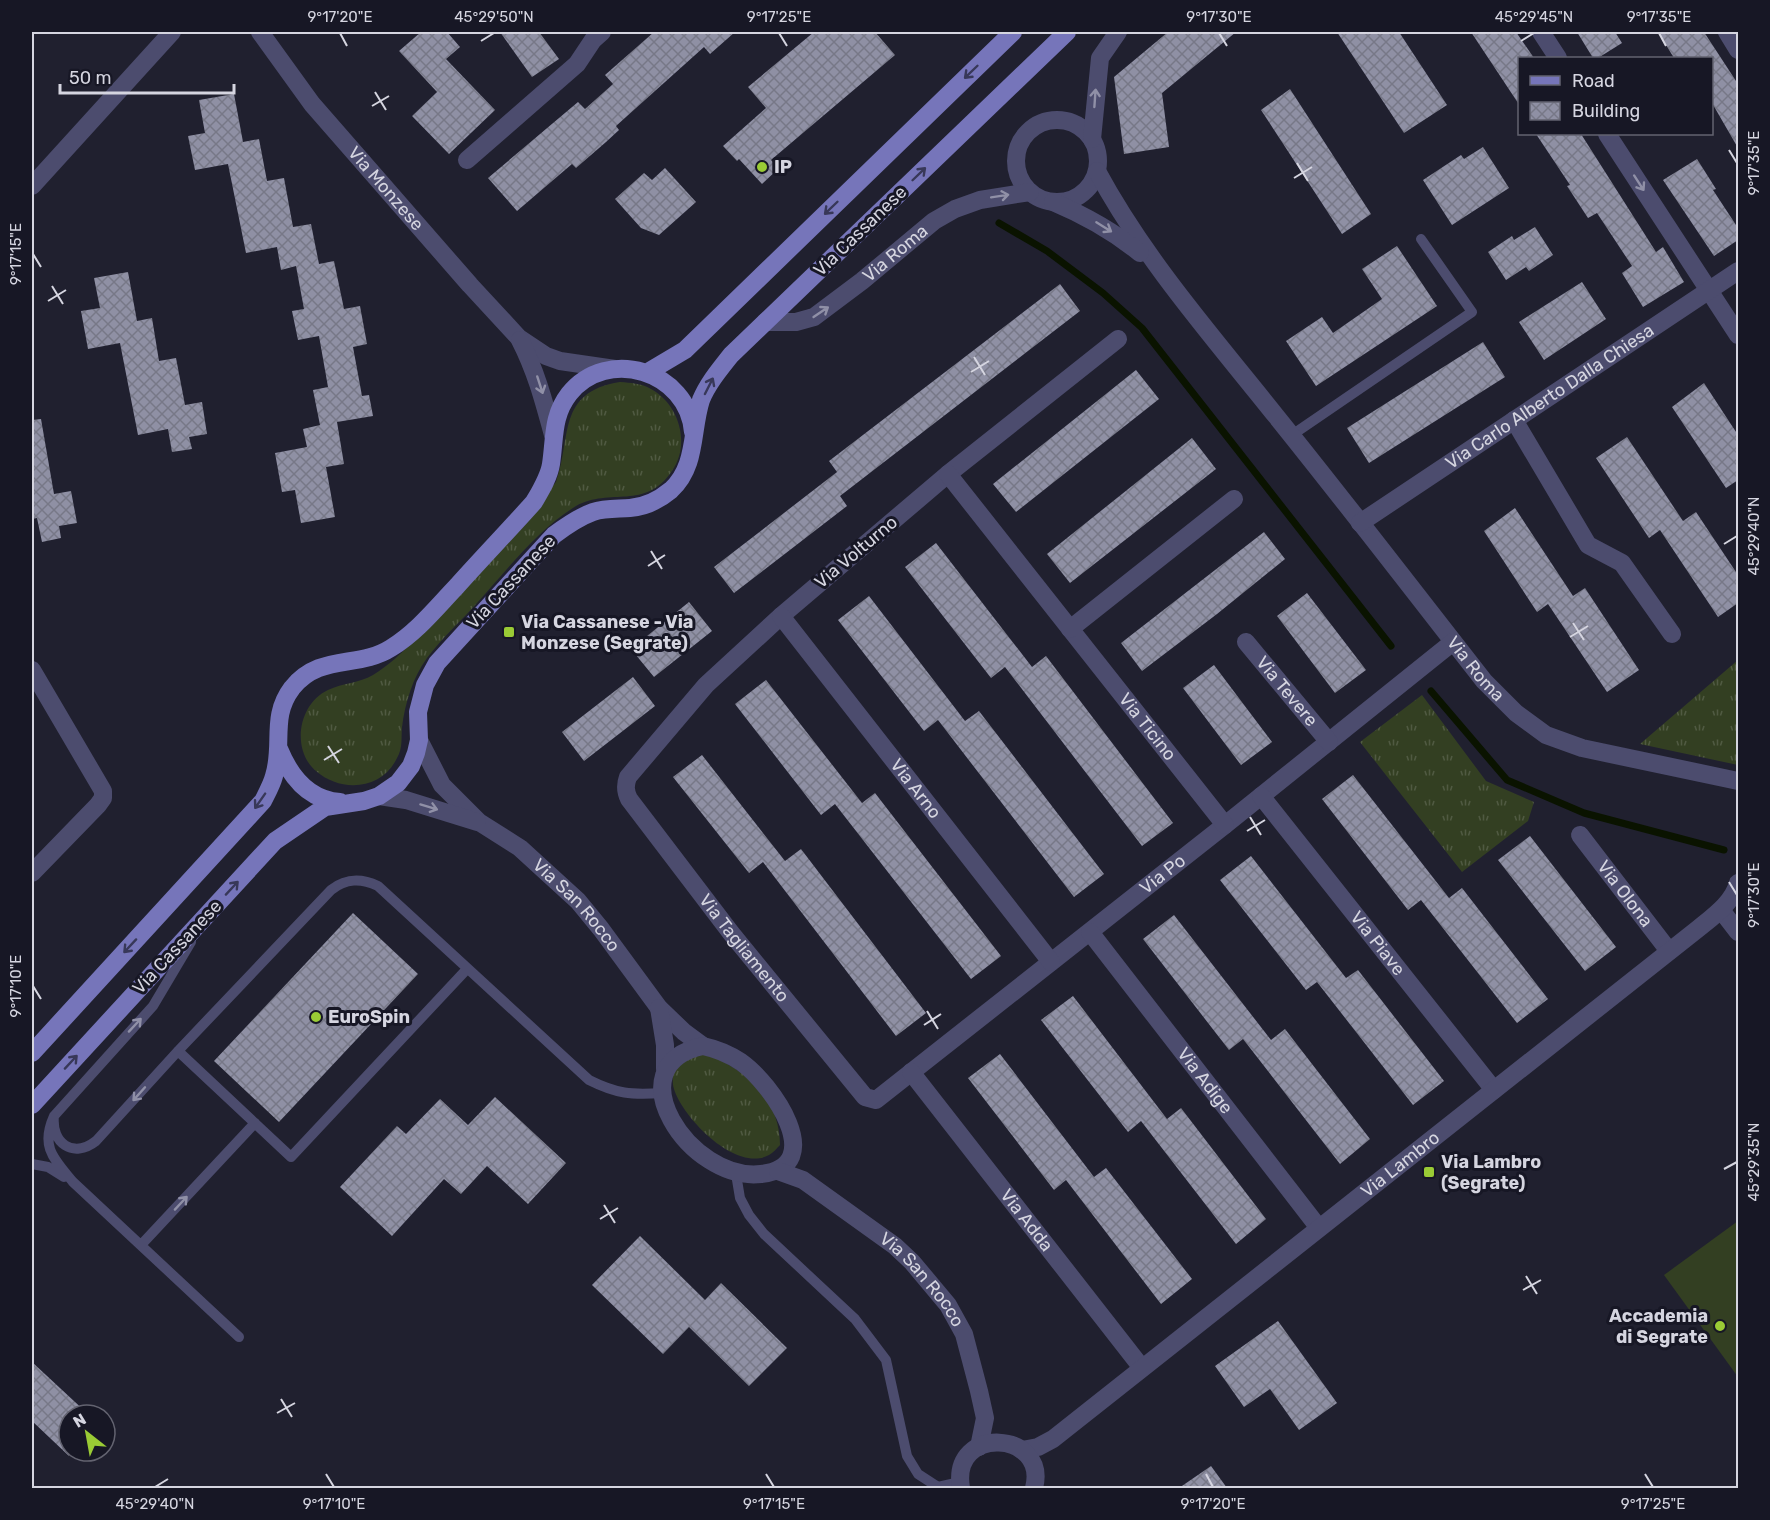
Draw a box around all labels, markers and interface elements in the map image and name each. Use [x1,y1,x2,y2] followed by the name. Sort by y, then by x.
[307,8,373,26] text: 9°17'20"E
[454,8,534,26] text: 45°29'50"N
[747,8,811,26] text: 9°17'25"E
[1186,8,1252,26] text: 9°17'30"E
[1495,8,1573,26] text: 45°29'45"N
[1627,8,1691,26] text: 9°17'35"E
[60,57,234,95] scale bar
[1518,57,1713,135] legend
[964,65,979,80] one-way arrow
[69,67,112,89] text: 50 m
[1572,70,1615,92] text: Road
[1089,89,1100,109] one-way arrow
[1572,100,1640,122] text: Building
[1745,131,1763,195] text: 9°17'35"E
[343,142,428,235] street label: Via Monzese
[774,156,792,178] place label: IP
[755,160,769,174] marker: IP
[912,166,927,181] one-way arrow
[1632,174,1645,191] one-way arrow
[809,181,911,281] street label: Via Cassanese
[990,191,1009,202] one-way arrow
[824,201,839,215] one-way arrow
[858,220,932,287] street label: Via Roma
[1095,222,1112,234] one-way arrow
[7,223,25,285] text: 9°17'15"E
[813,306,829,318] one-way arrow
[1441,319,1658,474] street label: Via Carlo Alberto Dalla Chiesa
[535,375,546,394] one-way arrow
[703,377,715,395] one-way arrow
[1745,496,1763,576] text: 45°29'40"N
[810,511,902,593] street label: Via Volturno
[462,530,560,634] street label: Via Cassanese
[521,611,693,654] place label: Via Cassanese - Via Monzese (Segrate)
[502,625,516,639] marker: Via Cassanese - Via Monzese (Segrate)
[1442,632,1509,706] street label: Via Roma
[1251,652,1322,731] street label: Via Tevere
[1114,688,1181,765] street label: Via Ticino
[885,754,946,823] street label: Via Arno
[254,793,266,809] one-way arrow
[419,802,438,813] one-way arrow
[1135,849,1190,899] street label: Via Po
[528,854,625,956] street label: Via San Rocco
[1593,856,1658,931] street label: Via Olona
[1745,862,1763,928] text: 9°17'30"E
[225,880,239,895] one-way arrow
[694,890,794,1007] street label: Via Tagliamento
[128,895,226,999] street label: Via Cassanese
[1346,907,1410,980] street label: Via Piave
[123,938,137,953] one-way arrow
[7,955,25,1017] text: 9°17'10"E
[328,1006,410,1028] place label: EuroSpin
[309,1010,323,1024] marker: EuroSpin
[128,1018,142,1033] one-way arrow
[1173,1043,1238,1118] street label: Via Adige
[64,1055,78,1070] one-way arrow
[132,1086,146,1101] one-way arrow
[1745,1123,1763,1201] text: 45°29'35"N
[1356,1126,1444,1202] street label: Via Lambro
[1441,1151,1541,1194] place label: Via Lambro (Segrate)
[1422,1165,1436,1179] marker: Via Lambro (Segrate)
[995,1185,1058,1256] street label: Via Adda
[174,1195,188,1210] one-way arrow
[875,1228,969,1331] street label: Via San Rocco
[1609,1305,1708,1348] place label: Accademia di Segrate
[1713,1319,1727,1333] marker: Accademia di Segrate
[57,1403,117,1463] north arrow
[70,1409,89,1432] text: N
[115,1495,195,1513] text: 45°29'40"N
[303,1495,365,1513] text: 9°17'10"E
[743,1495,805,1513] text: 9°17'15"E
[1180,1495,1246,1513] text: 9°17'20"E
[1621,1495,1685,1513] text: 9°17'25"E

